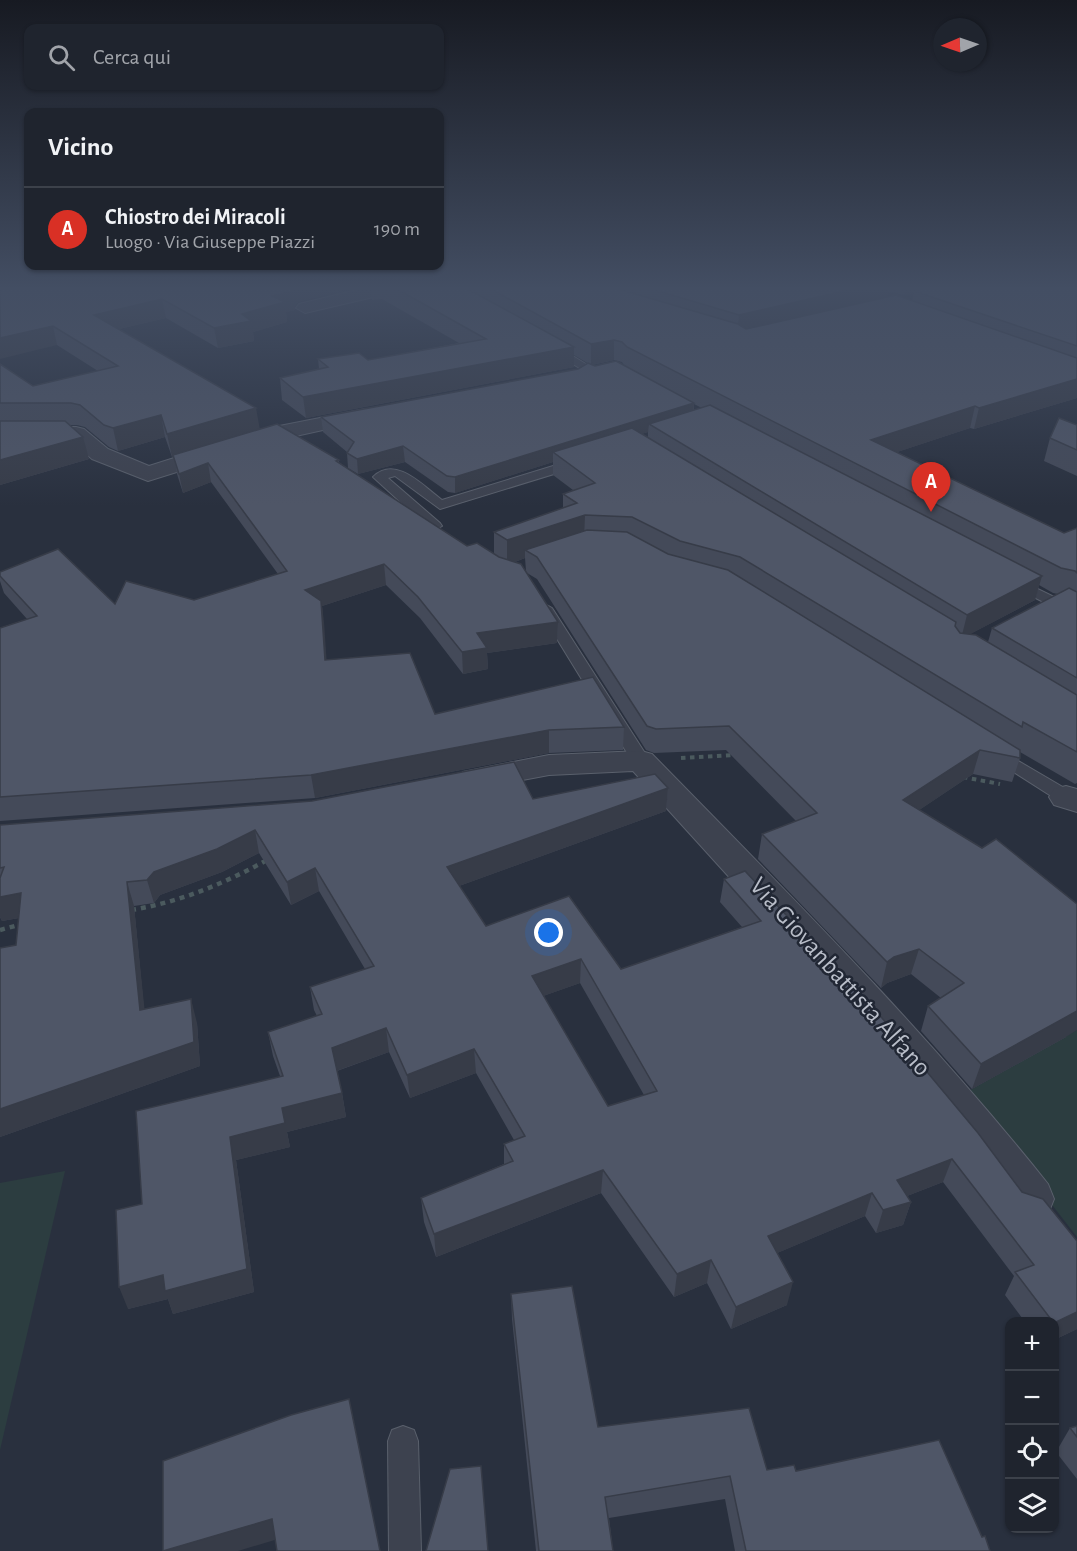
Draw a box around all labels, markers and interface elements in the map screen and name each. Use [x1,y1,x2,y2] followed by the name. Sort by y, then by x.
[933,18,987,72] north arrow
[24,24,444,90] search box
[45,41,78,74] icon: search
[93,46,171,68] text: Cerca qui
[48,134,113,160] text: Vicino
[105,206,286,228] text: Chiostro dei Miracoli
[62,219,74,239] text: A
[374,219,420,239] text: 190 m
[105,232,315,252] text: Luogo · Via Giuseppe Piazzi
[912,462,950,512] pin: A
[745,873,936,1081] street label: Via Giovanbattista Alfano
[534,918,563,947] your location
[1005,1317,1059,1533] map controls
[1005,1317,1059,1371] button: +
[1005,1371,1059,1425] button: −
[1005,1425,1059,1479] button: locate
[1005,1479,1059,1533] button: layers

